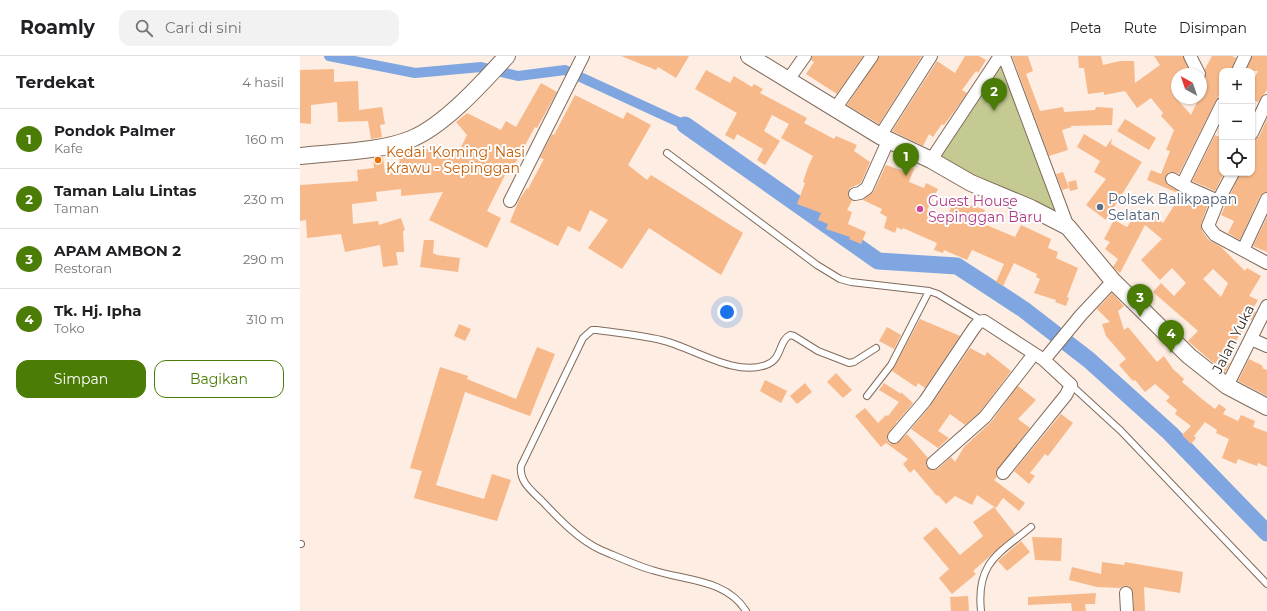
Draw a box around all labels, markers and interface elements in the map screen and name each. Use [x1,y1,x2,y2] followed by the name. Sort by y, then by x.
[119,10,399,46] search box
[20,16,95,39] text: Roamly
[133,17,155,39] icon: search
[165,18,242,37] text: Cari di sini
[1070,19,1102,37] text: Peta
[1124,19,1157,37] text: Rute
[1179,19,1247,37] text: Disimpan
[1171,68,1207,104] north arrow
[1219,68,1255,176] map controls
[1219,68,1255,104] button: +
[16,72,95,92] text: Terdekat
[242,74,284,90] text: 4 hasil
[981,78,1007,111] pin: 2
[1219,104,1255,140] button: −
[54,121,176,140] text: Pondok Palmer
[26,131,32,147] text: 1
[246,131,284,147] text: 160 m
[54,140,83,156] text: Kafe
[1219,140,1255,176] button: locate
[386,143,525,177] place label: Kedai 'Koming' Nasi Krawu - Sepinggan
[893,143,919,176] pin: 1
[373,155,383,165] marker: Kedai 'Koming' Nasi Krawu - Sepinggan
[54,181,197,200] text: Taman Lalu Lintas
[1108,190,1237,224] place label: Polsek Balikpapan Selatan
[25,191,33,207] text: 2
[243,191,284,207] text: 230 m
[928,192,1042,226] place label: Guest House Sepinggan Baru
[54,200,99,216] text: Taman
[1095,202,1105,212] marker: Polsek Balikpapan Selatan
[915,204,925,214] marker: Guest House Sepinggan Baru
[54,241,181,260] text: APAM AMBON 2
[25,251,33,267] text: 3
[243,251,284,267] text: 290 m
[54,260,112,276] text: Restoran
[1127,284,1153,317] pin: 3
[54,301,142,320] text: Tk. Hj. Ipha
[717,302,737,322] your location
[1208,302,1258,377] street label: Jalan Yuka
[25,311,33,327] text: 4
[246,311,284,327] text: 310 m
[54,320,85,336] text: Toko
[1158,320,1184,353] pin: 4
[16,360,146,398] button: Simpan
[154,360,284,398] button: Bagikan

